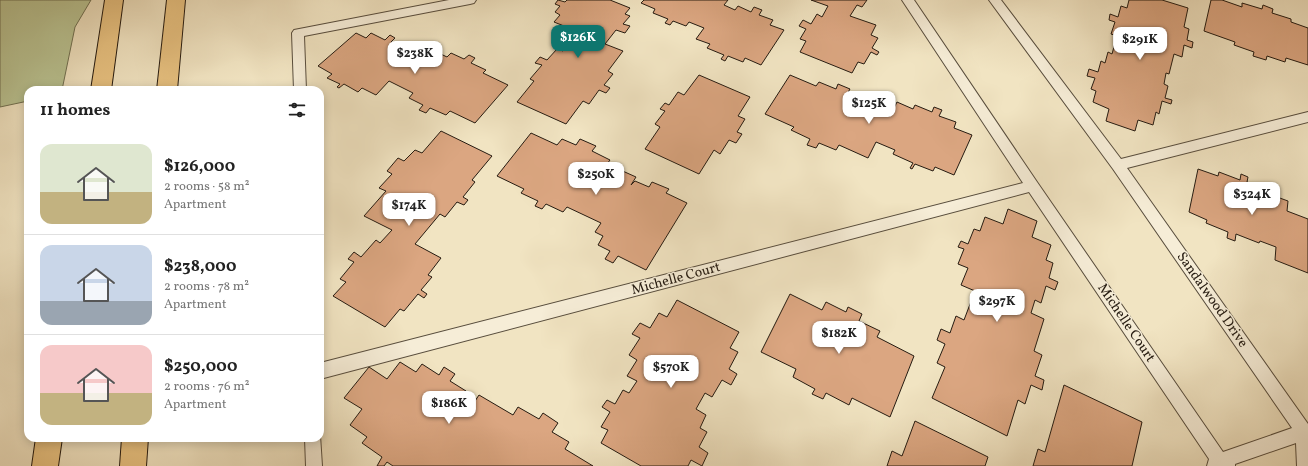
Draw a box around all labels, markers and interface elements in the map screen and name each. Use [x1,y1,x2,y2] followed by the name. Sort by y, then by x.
[550,25,606,59] pin: $126K
[1112,27,1168,61] pin: $291K
[560,29,596,47] text: $126K
[1122,31,1158,49] text: $291K
[387,41,443,75] pin: $238K
[397,45,433,63] text: $238K
[841,91,897,125] pin: $125K
[852,95,886,113] text: $125K
[40,99,110,122] text: 11 homes
[286,99,308,121] icon: filters
[164,155,235,178] text: $126,000
[72,160,120,208] icon: home
[568,162,624,196] pin: $250K
[577,166,615,184] text: $250K
[164,178,249,196] text: 2 rooms · 58 m²
[1224,182,1280,216] pin: $324K
[1233,186,1271,204] text: $324K
[381,193,437,227] pin: $174K
[164,196,227,214] text: Apartment
[392,197,426,215] text: $174K
[1172,248,1252,352] street label: Sandalwood Drive
[164,255,236,278] text: $238,000
[629,258,723,300] street label: Michelle Court
[72,261,120,309] icon: home
[164,278,249,296] text: 2 rooms · 78 m²
[1093,280,1159,366] street label: Michelle Court
[969,289,1025,323] pin: $297K
[979,293,1015,311] text: $297K
[164,296,227,314] text: Apartment
[811,321,867,355] pin: $182K
[821,325,857,343] text: $182K
[164,355,237,378] text: $250,000
[643,355,699,389] pin: $570K
[653,359,689,377] text: $570K
[72,361,120,409] icon: home
[164,378,249,396] text: 2 rooms · 76 m²
[421,391,477,425] pin: $186K
[431,395,467,413] text: $186K
[164,396,227,414] text: Apartment

